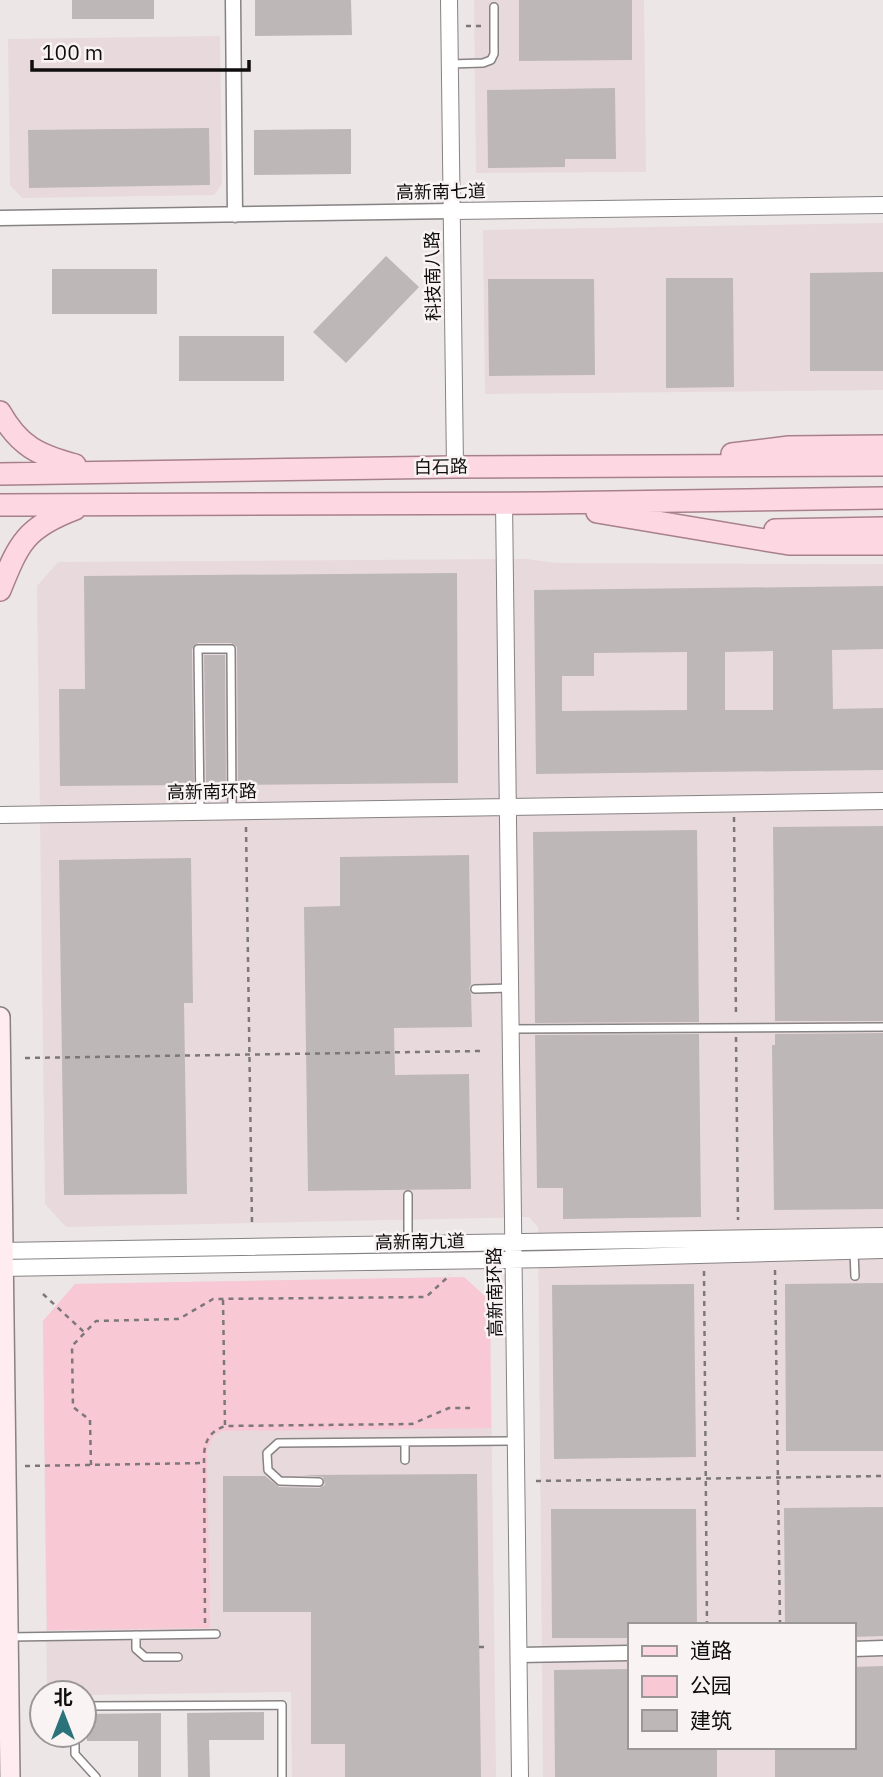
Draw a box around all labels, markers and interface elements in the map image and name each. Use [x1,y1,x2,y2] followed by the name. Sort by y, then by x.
[32,28,248,72] scale bar
[42,38,103,66] text: 100 m
[396,179,486,204] street label: 高新南七道
[420,231,445,321] street label: 科技南八路
[414,455,468,478] street label: 白石路
[167,779,257,804] street label: 高新南环路
[375,1229,465,1254] street label: 高新南九道
[482,1247,507,1337] street label: 高新南环路
[628,1623,855,1749] legend
[690,1636,732,1664] text: 道路
[690,1671,732,1699] text: 公园
[28,1679,98,1749] north arrow
[53,1685,73,1709] text: 北
[690,1706,732,1734] text: 建筑

